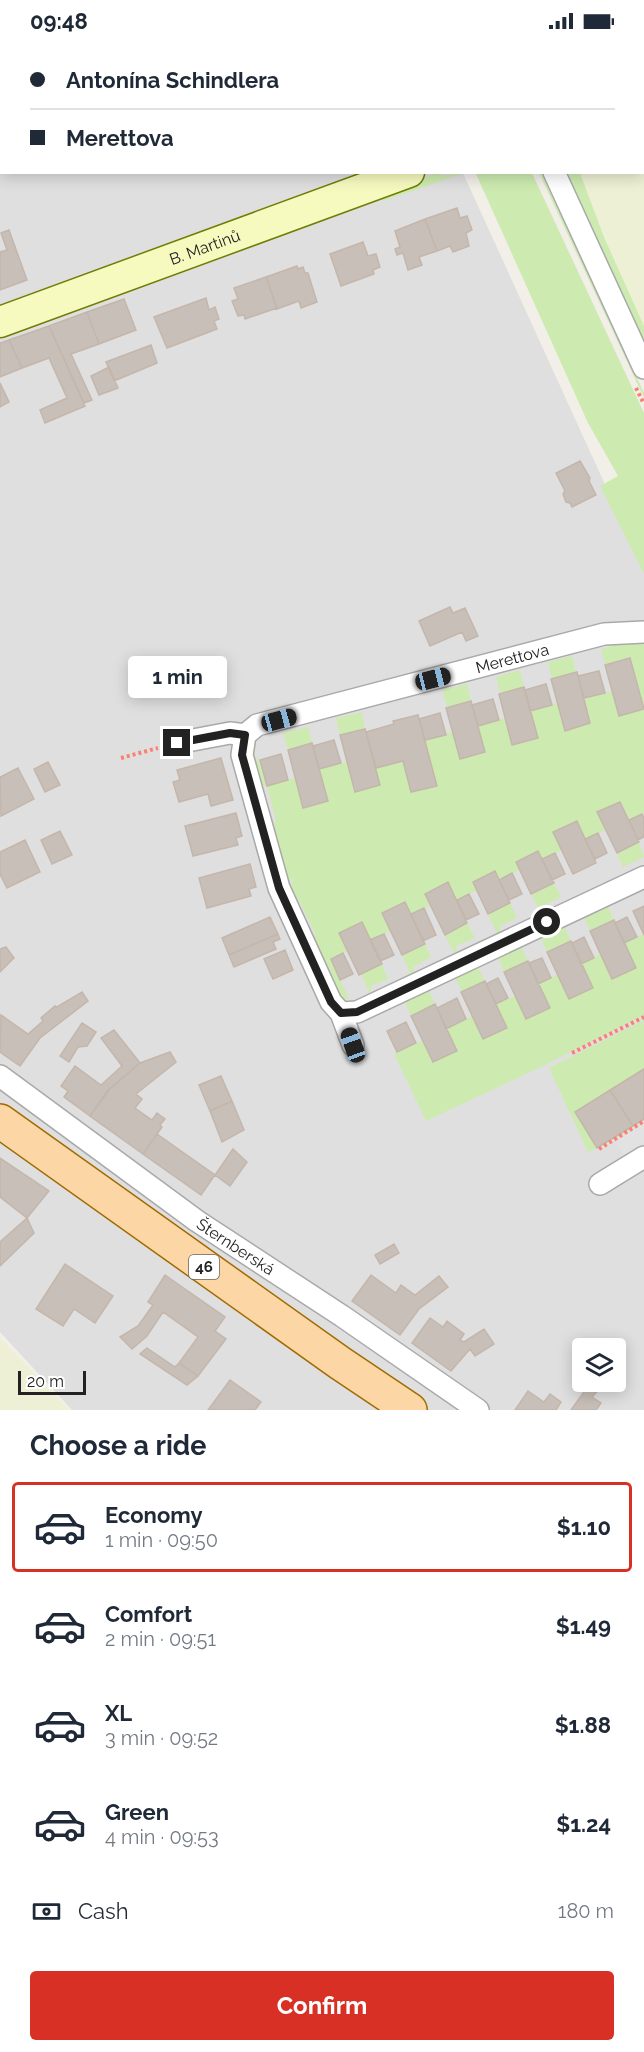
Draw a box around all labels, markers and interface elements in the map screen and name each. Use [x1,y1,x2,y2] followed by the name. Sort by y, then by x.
[30,8,88,34] text: 09:48
[66,67,279,93] text: Antonína Schindlera
[66,125,174,151] text: Merettova
[167,225,243,269] street label: B. Martinů
[473,639,551,677] street label: Merettova
[128,656,226,698] callout: 1 min
[152,665,203,689] text: 1 min
[413,666,453,692] car
[259,707,299,733] car
[163,729,190,756] route end
[533,908,560,935] route start
[338,1025,368,1065] car
[193,1213,278,1279] street label: Šternberská
[189,1255,219,1279] road number: 46
[572,1338,626,1392] map controls
[572,1338,626,1392] button: layers
[18,1368,86,1396] scale bar
[27,1372,64,1391] text: 20 m
[30,1430,206,1461] text: Choose a ride
[33,1500,87,1554] icon: car
[105,1502,203,1528] text: Economy
[557,1514,611,1540] text: $1.10
[105,1528,218,1552] text: 1 min · 09:50
[33,1599,87,1653] icon: car
[105,1601,192,1627] text: Comfort
[556,1613,611,1639] text: $1.49
[105,1627,216,1651] text: 2 min · 09:51
[33,1698,87,1752] icon: car
[105,1700,132,1726] text: XL
[555,1712,611,1738] text: $1.88
[105,1726,218,1750] text: 3 min · 09:52
[33,1797,87,1851] icon: car
[105,1799,169,1825] text: Green
[556,1811,611,1837] text: $1.24
[105,1825,219,1849] text: 4 min · 09:53
[30,1895,63,1928] icon: cash
[78,1898,129,1924] text: Cash
[558,1899,614,1923] text: 180 m
[30,1971,614,2040] button: Confirm

